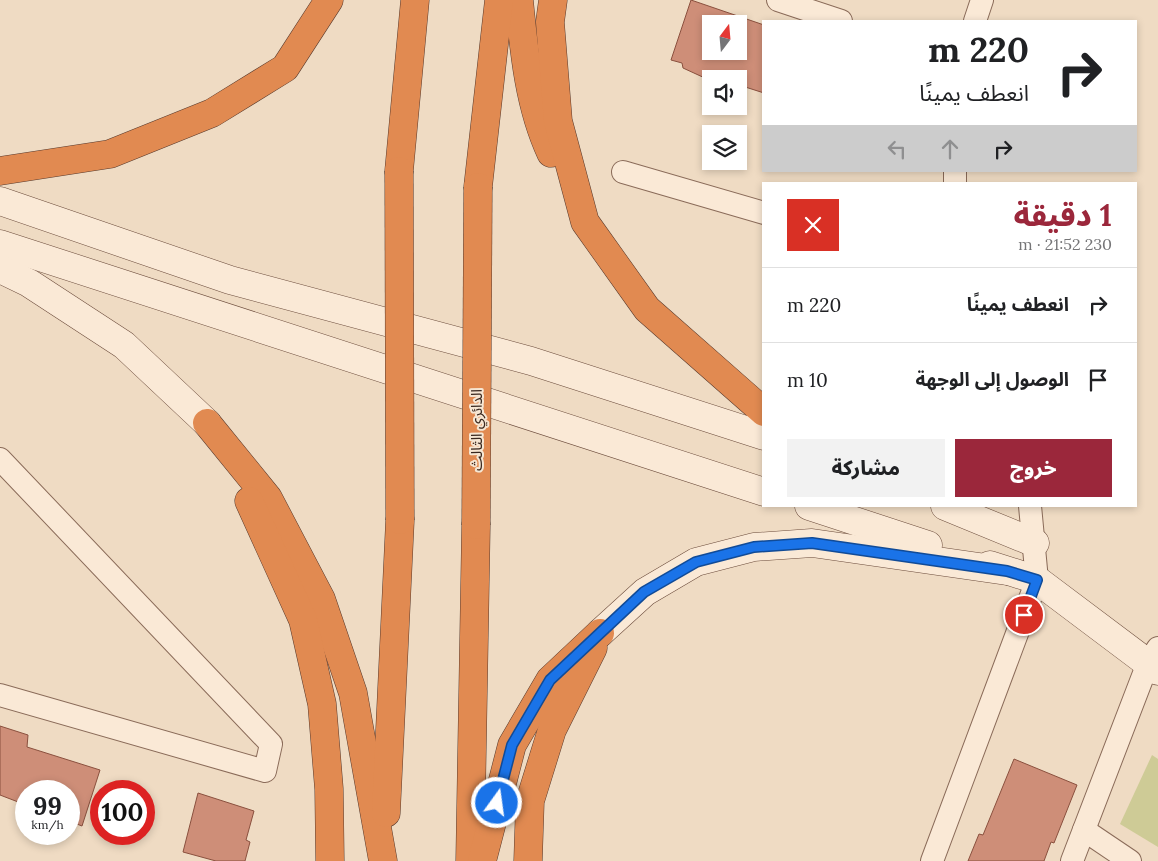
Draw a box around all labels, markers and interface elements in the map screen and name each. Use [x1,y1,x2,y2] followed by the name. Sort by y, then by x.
[702,15,748,60] north arrow
[702,15,747,170] map controls
[928,27,1029,72] text: 220 m
[1047,40,1112,105] icon: right
[702,70,747,115] button: sound
[919,79,1029,107] text: انعطف يمينًا
[702,125,747,170] button: layers
[883,135,911,163] icon: left
[936,135,964,163] icon: ahead
[989,135,1017,163] icon: right
[1014,196,1112,234] text: 1 دقيقة
[787,199,839,251] button: close
[1018,234,1112,254] text: 230 m · 21:52
[1084,291,1112,319] icon: right
[967,292,1069,316] text: انعطف يمينًا
[787,293,841,317] text: 220 m
[1084,366,1112,394] icon: arrive
[916,367,1069,391] text: الوصول إلى الوجهة
[787,368,828,392] text: 10 m
[467,389,488,471] street label: الدائري الثالث
[787,439,945,497] button: مشاركة
[955,439,1112,497] button: خروج
[1003,594,1045,636] pin
[1010,601,1038,629] icon: arrive
[470,776,522,828] position arrow
[90,780,155,845] speed limit sign: 100
[33,790,62,822] text: 99
[31,817,64,832] text: km/h

